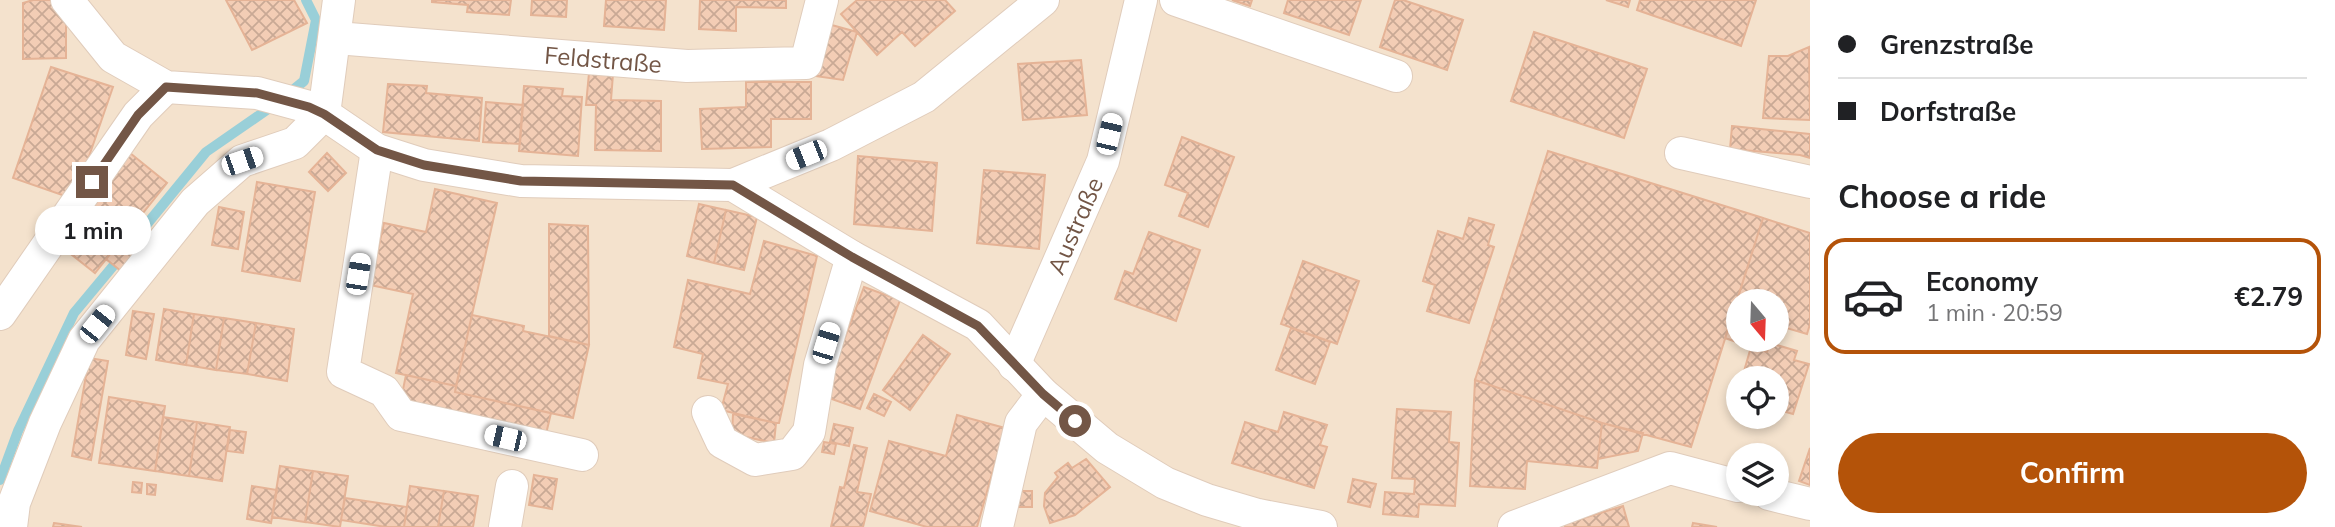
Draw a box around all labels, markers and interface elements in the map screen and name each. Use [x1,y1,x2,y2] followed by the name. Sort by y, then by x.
[1880,28,2033,61] text: Grenzstraße
[543,40,663,79] street label: Feldstraße
[1880,95,2016,128] text: Dorfstraße
[1095,111,1124,157] car
[783,137,830,173] car
[219,144,266,178] car
[76,166,108,198] route end
[1040,172,1109,279] street label: Austraße
[1838,176,2046,216] text: Choose a ride
[34,206,150,256] callout: 1 min
[63,216,123,245] text: 1 min
[345,252,372,296] car
[1842,265,1905,328] icon: car
[1926,265,2038,298] text: Economy
[2234,280,2303,313] text: €2.79
[1726,289,1788,352] north arrow
[1726,289,1789,506] map controls
[1926,298,2063,327] text: 1 min · 20:59
[76,301,119,347] car
[810,320,843,366] car
[1726,366,1789,429] button: locate
[1059,405,1091,437] route start
[483,423,528,453] car
[1838,433,2307,513] button: Confirm
[1726,443,1789,506] button: layers

